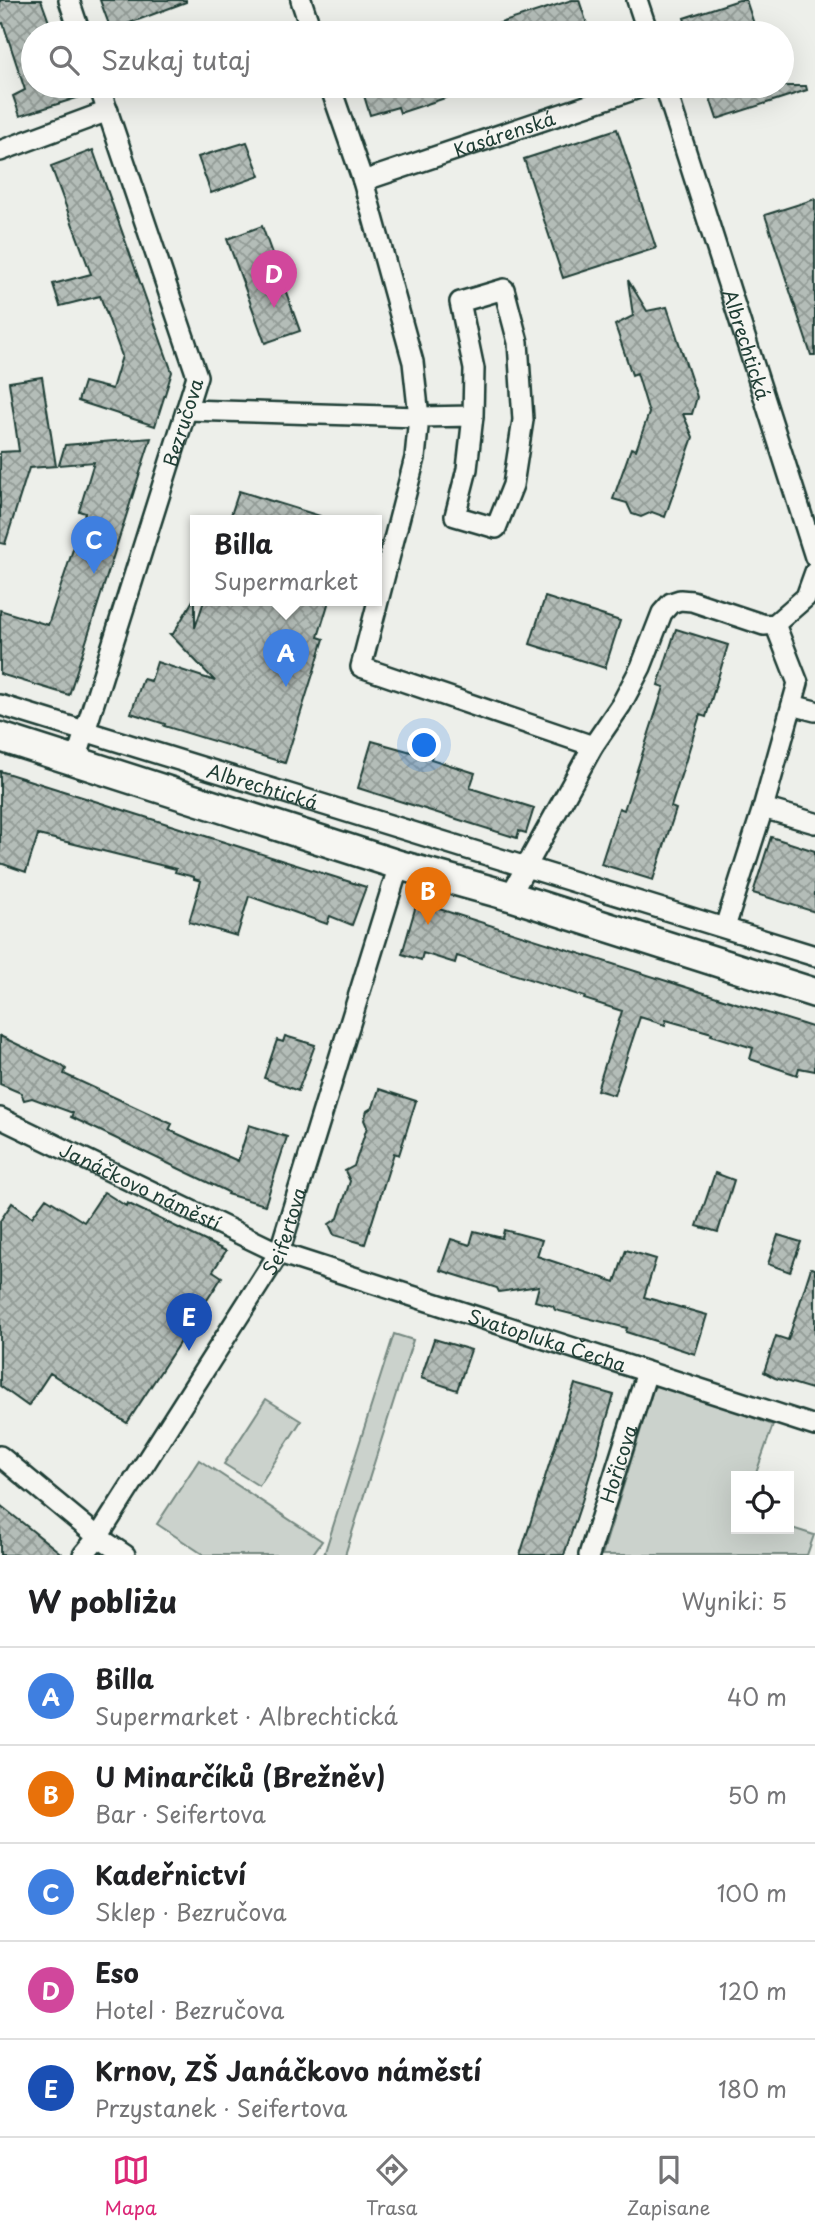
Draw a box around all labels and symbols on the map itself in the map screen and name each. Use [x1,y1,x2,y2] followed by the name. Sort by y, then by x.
[450,103,559,164] street label: Kasárenská
[251,250,297,308] pin: D
[716,285,778,403] street label: Albrechtická
[155,374,210,470] street label: Bezručova
[71,516,117,574] pin: C
[263,629,309,687] pin: A
[407,728,441,762] your location
[204,756,322,816] street label: Albrechtická
[405,867,451,925] pin: B
[55,1135,226,1237] street label: Janáčkovo náměstí
[255,1183,313,1280] street label: Seifertova
[166,1293,212,1351] pin: E
[465,1301,630,1378] street label: Svatopluka Čecha
[592,1420,644,1506] street label: Hořicova

